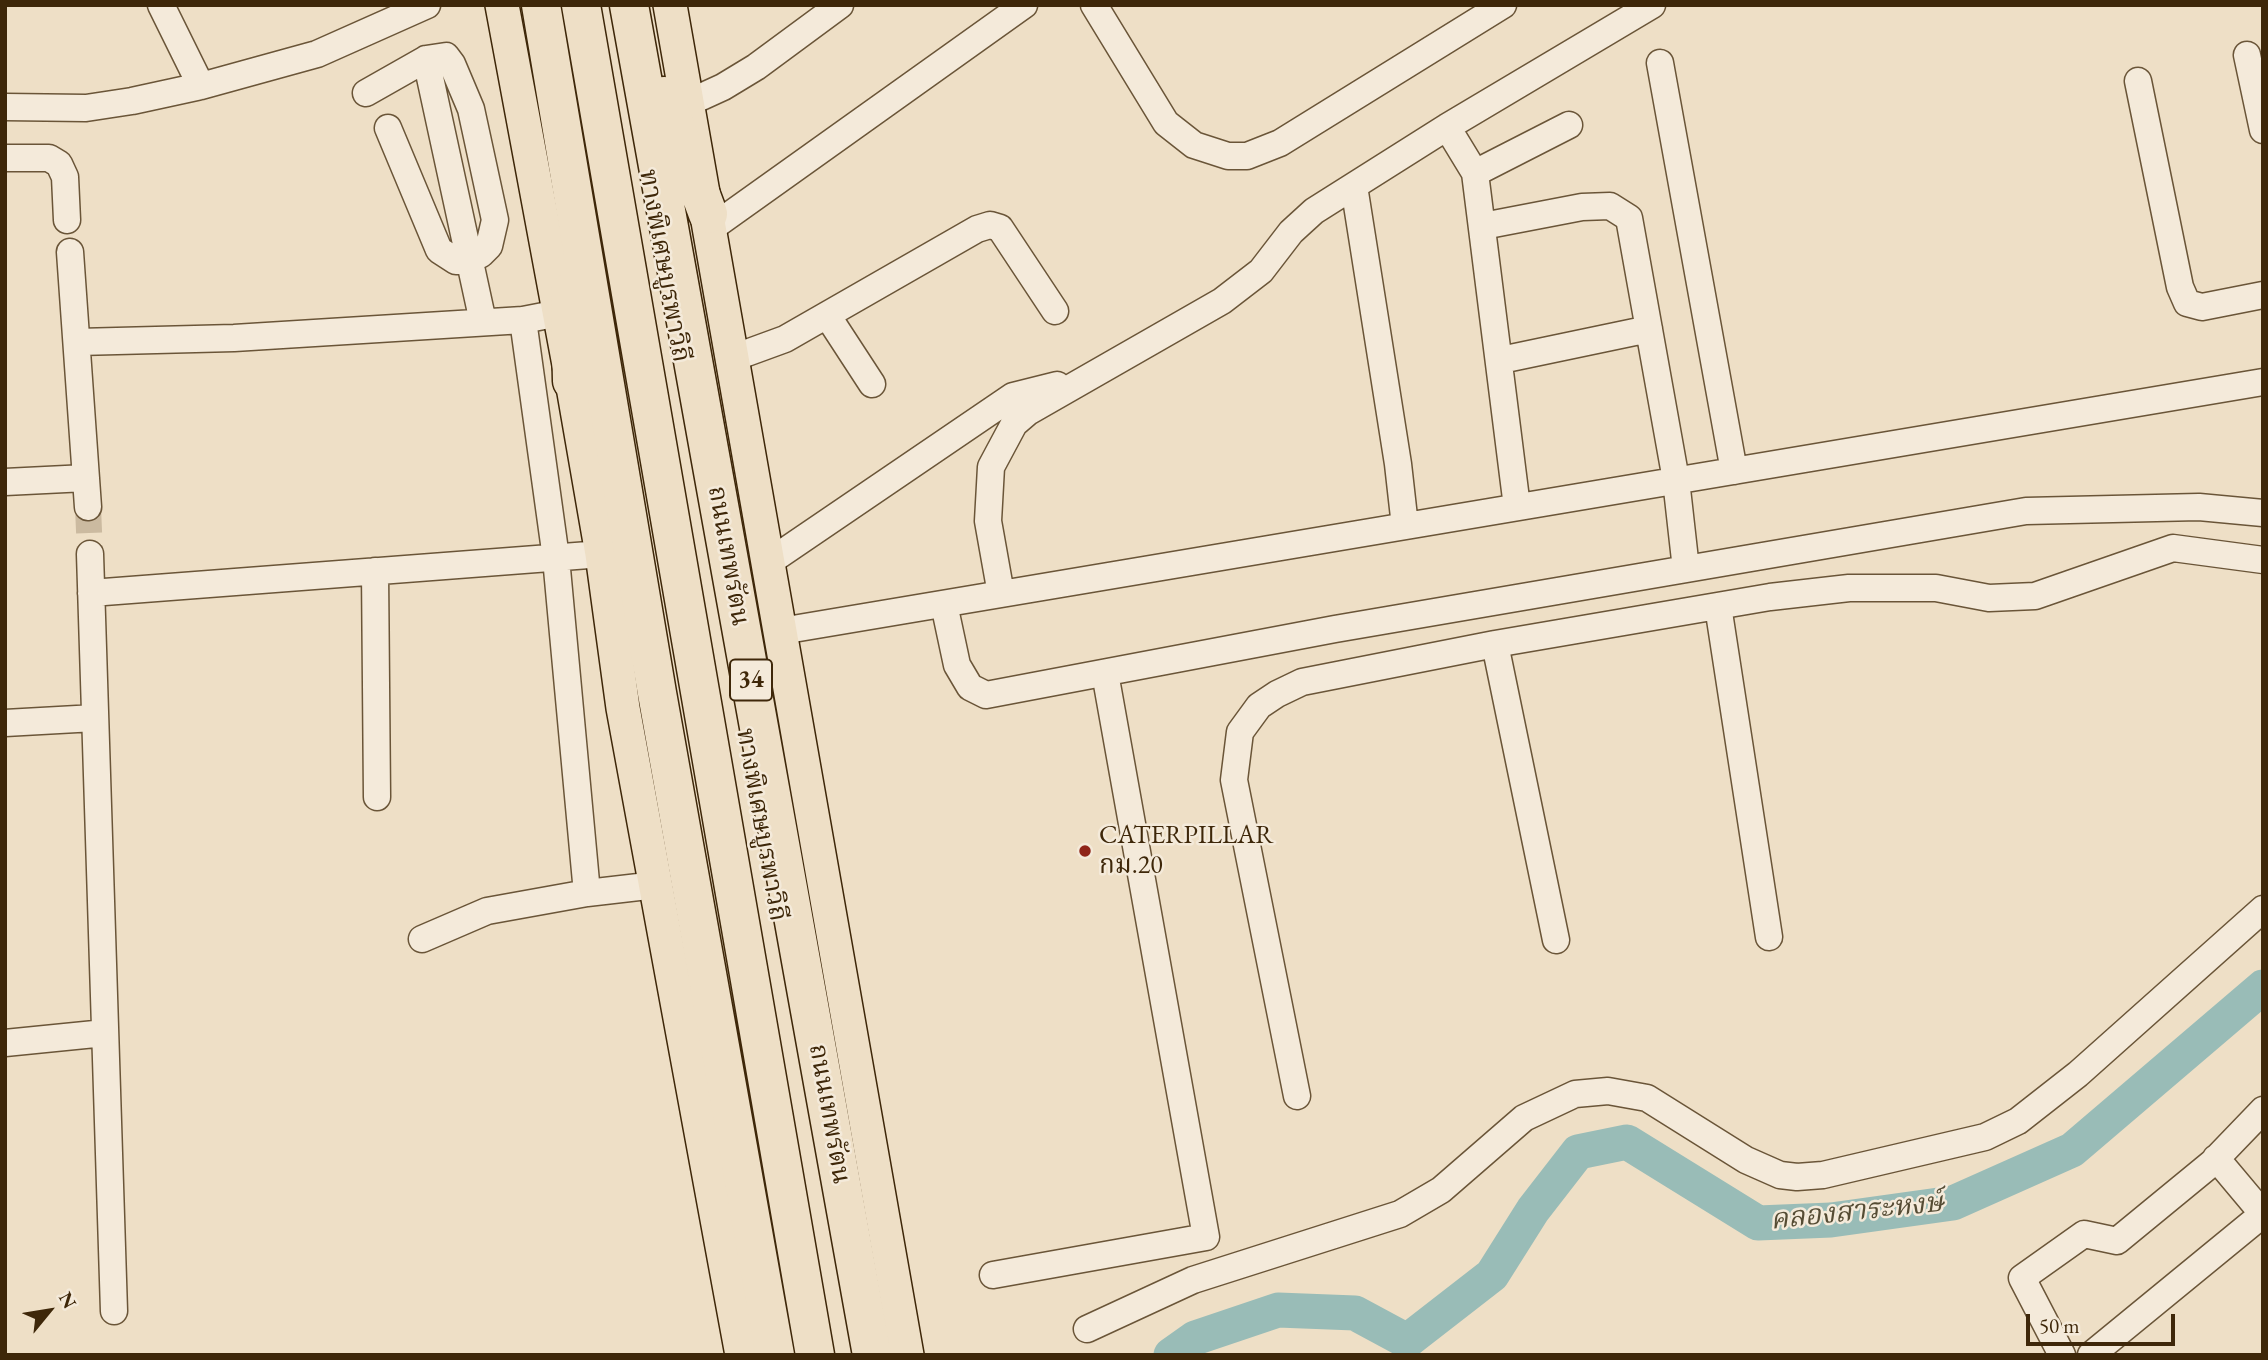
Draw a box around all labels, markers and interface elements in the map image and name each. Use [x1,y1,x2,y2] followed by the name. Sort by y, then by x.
[632,167,696,365] street label: ทางพิเศษบูรพาวิถี
[700,484,756,628] street label: ถนนเทพรัตน
[730,660,772,700] road number: 34
[729,726,793,924] street label: ทางพิเศษบูรพาวิถี
[1099,820,1274,882] place label: CATERPILLAR กม.20
[1077,843,1093,859] marker: CATERPILLAR กม.20
[801,1042,857,1186] street label: ถนนเทพรัตน
[1769,1186,1945,1238] water label: คลองสาระหงษ์
[14,1276,84,1346] north arrow
[53,1287,82,1313] text: N
[2030,1300,2179,1344] scale bar
[2039,1312,2080,1339] text: 50 m

